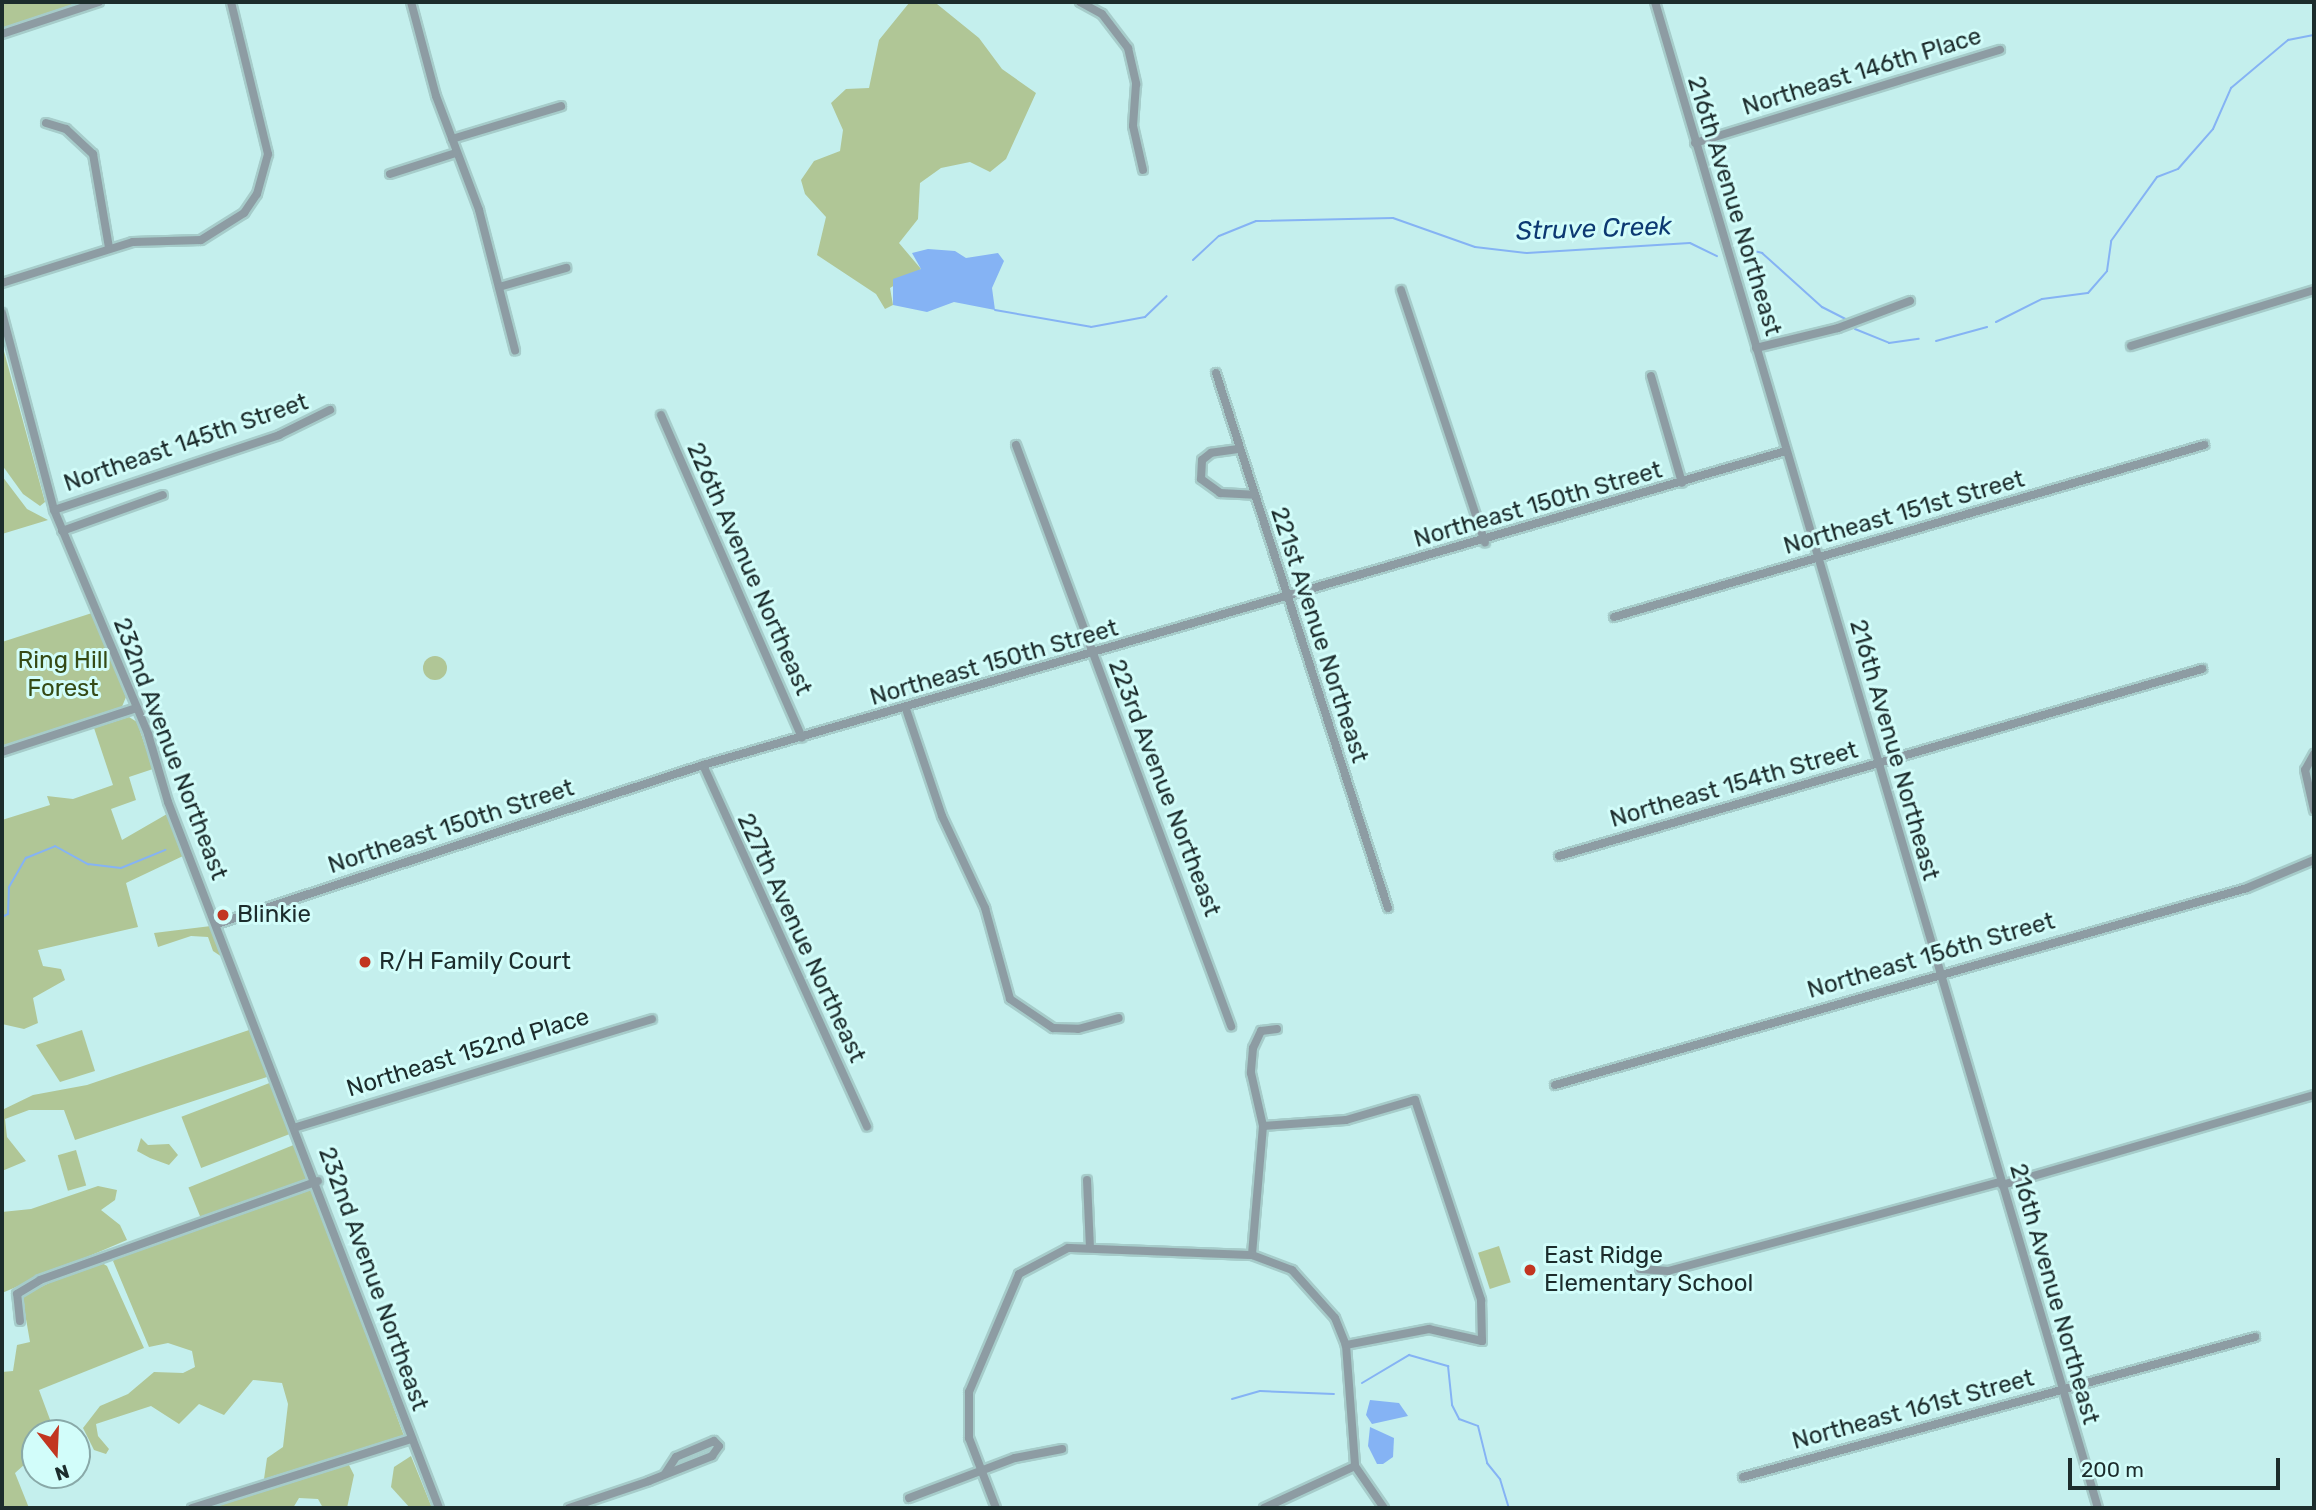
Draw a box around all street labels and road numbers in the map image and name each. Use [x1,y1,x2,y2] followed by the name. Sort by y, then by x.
[1739,22,1985,122] street label: Northeast 146th Place
[1681,72,1787,340] street label: 216th Avenue Northeast
[60,388,312,498] street label: Northeast 145th Street
[680,438,818,700] street label: 226th Avenue Northeast
[1411,456,1665,554] street label: Northeast 150th Street
[1780,465,2028,561] street label: Northeast 151st Street
[1264,503,1374,767] street label: 221st Avenue Northeast
[107,614,233,884] street label: 232nd Avenue Northeast
[867,614,1121,712] street label: Northeast 150th Street
[1843,616,1945,884] street label: 216th Avenue Northeast
[1102,655,1226,921] street label: 223rd Avenue Northeast
[1607,736,1861,834] street label: Northeast 154th Street
[324,774,578,880] street label: Northeast 150th Street
[730,809,872,1067] street label: 227th Avenue Northeast
[1804,907,2058,1005] street label: Northeast 156th Street
[343,1002,593,1104] street label: Northeast 152nd Place
[312,1143,434,1415] street label: 232nd Avenue Northeast
[2003,1160,2105,1428] street label: 216th Avenue Northeast
[1789,1364,2037,1456] street label: Northeast 161st Street

